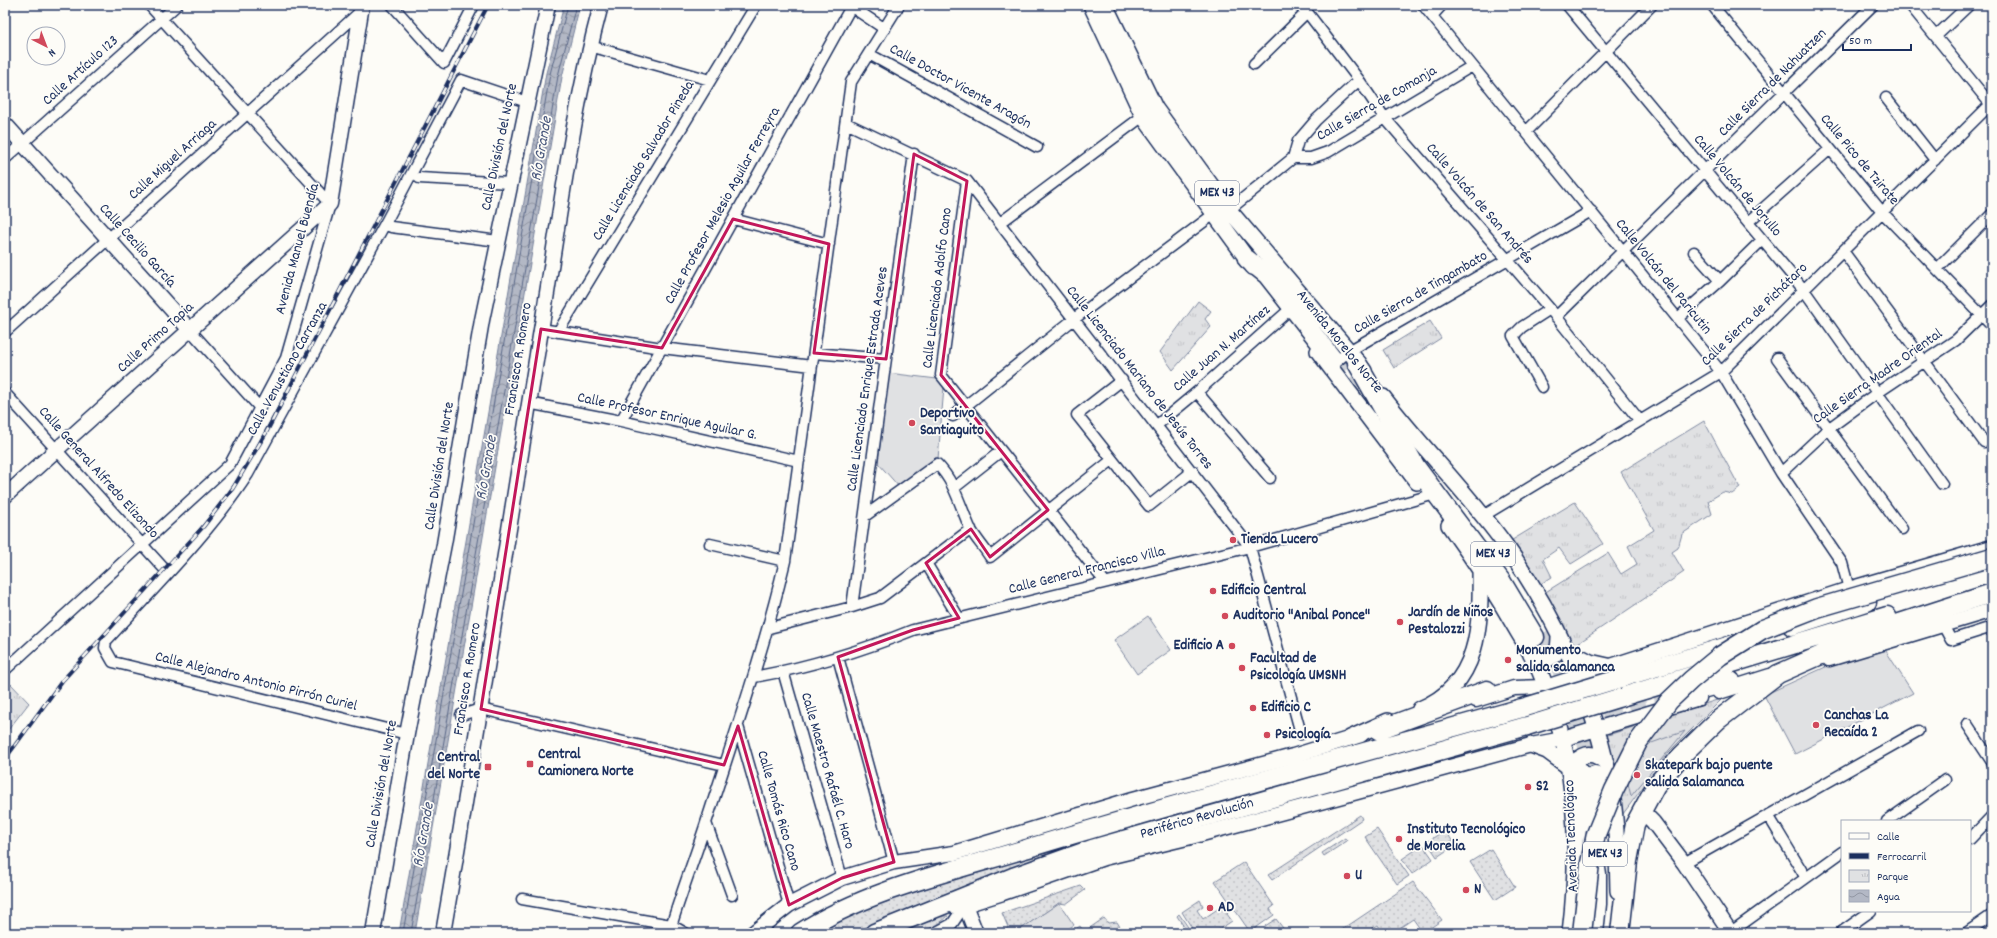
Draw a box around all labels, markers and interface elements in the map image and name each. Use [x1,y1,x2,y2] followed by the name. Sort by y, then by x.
[1714,24,1832,142] street label: Calle Sierra de Nahuatzen
[26,26,66,66] north arrow
[1843,26,1911,52] scale bar
[38,31,124,111] street label: Calle Artículo 123
[1849,33,1872,50] text: 50 m
[885,39,1035,135] street label: Calle Doctor Vicente Aragón
[44,44,59,60] text: N
[1313,60,1442,147] street label: Calle Sierra de Comanja
[587,76,701,245] street label: Calle Licenciado Salvador Pineda
[476,81,524,213] street label: Calle División del Norte
[659,103,787,309] street label: Calle Profesor Melesio Aguilar Ferreyra
[1814,109,1904,211] street label: Calle Pico de Tzirate
[124,114,223,206] street label: Calle Miguel Arriaga
[525,114,559,183] water label: Río Grande
[1687,130,1787,242] street label: Calle Volcán de Jorullo
[1420,138,1538,270] street label: Calle Volcán de San Andrés
[270,180,326,317] street label: Avenida Manuel Buendía
[1195,181,1239,205] road number: MEX 43
[93,199,182,294] street label: Calle Cecilio García
[917,206,959,370] street label: Calle Licenciado Adolfo Cano
[1609,214,1717,340] street label: Calle Volcán del Paricutin
[1350,245,1492,340] street label: Calle Sierra de Tingambato
[1697,258,1814,372] street label: Calle Sierra de Pichátaro
[841,265,895,493] street label: Calle Licenciado Enrique Estrada Aceves
[1060,281,1218,475] street label: Calle Licenciado Mariano de Jesús Torres
[1290,285,1388,399] street label: Avenida Morelos Norte
[113,297,200,379] street label: Calle Primo Tapia
[242,297,334,440] street label: Calle Venustiano Carranza
[1168,300,1276,398] street label: Calle Juan N. Martínez
[499,301,539,417] street label: Francisco R. Romero
[1809,324,1948,430] street label: Calle Sierra Madre Oriental
[575,387,759,447] street label: Calle Profesor Enrique Aguilar G.
[419,400,461,532] street label: Calle División del Norte
[32,402,164,544] street label: Calle General Alfredo Elizondo
[920,403,984,442] place label: Deportivo Santiaguito
[907,418,917,428] marker: Deportivo Santiaguito
[470,433,504,502] water label: Río Grande
[1241,529,1319,551] place label: Tienda Lucero
[1228,535,1238,545] marker: Tienda Lucero
[1006,541,1168,601] street label: Calle General Francisco Villa
[1471,542,1515,566] road number: MEX 43
[1221,580,1306,602] place label: Edificio Central
[1208,586,1218,596] marker: Edificio Central
[1408,602,1493,641] place label: Jardín de Niños Pestalozzi
[1233,605,1370,627] place label: Auditorio "Anibal Ponce"
[1220,611,1230,621] marker: Auditorio "Anibal Ponce"
[1395,617,1405,627] marker: Jardín de Niños Pestalozzi
[448,621,488,737] street label: Francisco R. Romero
[1173,635,1224,657] place label: Edificio A
[1516,640,1615,679] place label: Monumento salida salamanca
[1227,641,1237,651] marker: Edificio A
[153,646,360,718] street label: Calle Alejandro Antonio Pirrón Curiel
[1250,648,1346,687] place label: Facultad de Psicología UMSNH
[1503,655,1513,665] marker: Monumento salida salamanca
[1237,663,1247,673] marker: Facultad de Psicología UMSNH
[794,690,860,852] street label: Calle Maestro Rafaél C. Haro
[1261,697,1311,719] place label: Edificio C
[1248,703,1258,713] marker: Edificio C
[1824,705,1889,744] place label: Canchas La Recaída 2
[360,718,404,850] street label: Calle División del Norte
[1811,720,1821,730] marker: Canchas La Recaída 2
[1275,724,1331,746] place label: Psicología
[1262,730,1272,740] marker: Psicología
[538,744,634,783] place label: Central Camionera Norte
[428,747,480,786] place label: Central del Norte
[750,748,806,874] street label: Calle Tomás Rico Cano
[1645,755,1773,794] place label: Skatepark bajo puente salida Salamanca
[525,759,535,769] marker: Central Camionera Norte
[483,762,493,772] marker: Central del Norte
[1632,770,1642,780] marker: Skatepark bajo puente salida Salamanca
[1536,776,1549,798] place label: S2
[1559,779,1585,893] street label: Avenida Tecnológico
[1523,782,1533,792] marker: S2
[1138,792,1256,846] street label: Periférico Revolución
[407,800,441,869] water label: Río Grande
[1407,819,1526,858] place label: Instituto Tecnológico de Morelia
[1841,820,1971,912] legend
[1877,829,1900,846] text: Calle
[1394,834,1404,844] marker: Instituto Tecnológico de Morelia
[1583,842,1627,866] road number: MEX 43
[1877,849,1926,866] text: Ferrocarril
[1355,865,1362,887] place label: U
[1877,869,1908,886] text: Parque
[1342,871,1352,881] marker: U
[1474,879,1481,901] place label: N
[1461,885,1471,895] marker: N
[1877,889,1900,906] text: Agua
[1218,897,1234,919] place label: AD
[1205,903,1215,913] marker: AD

